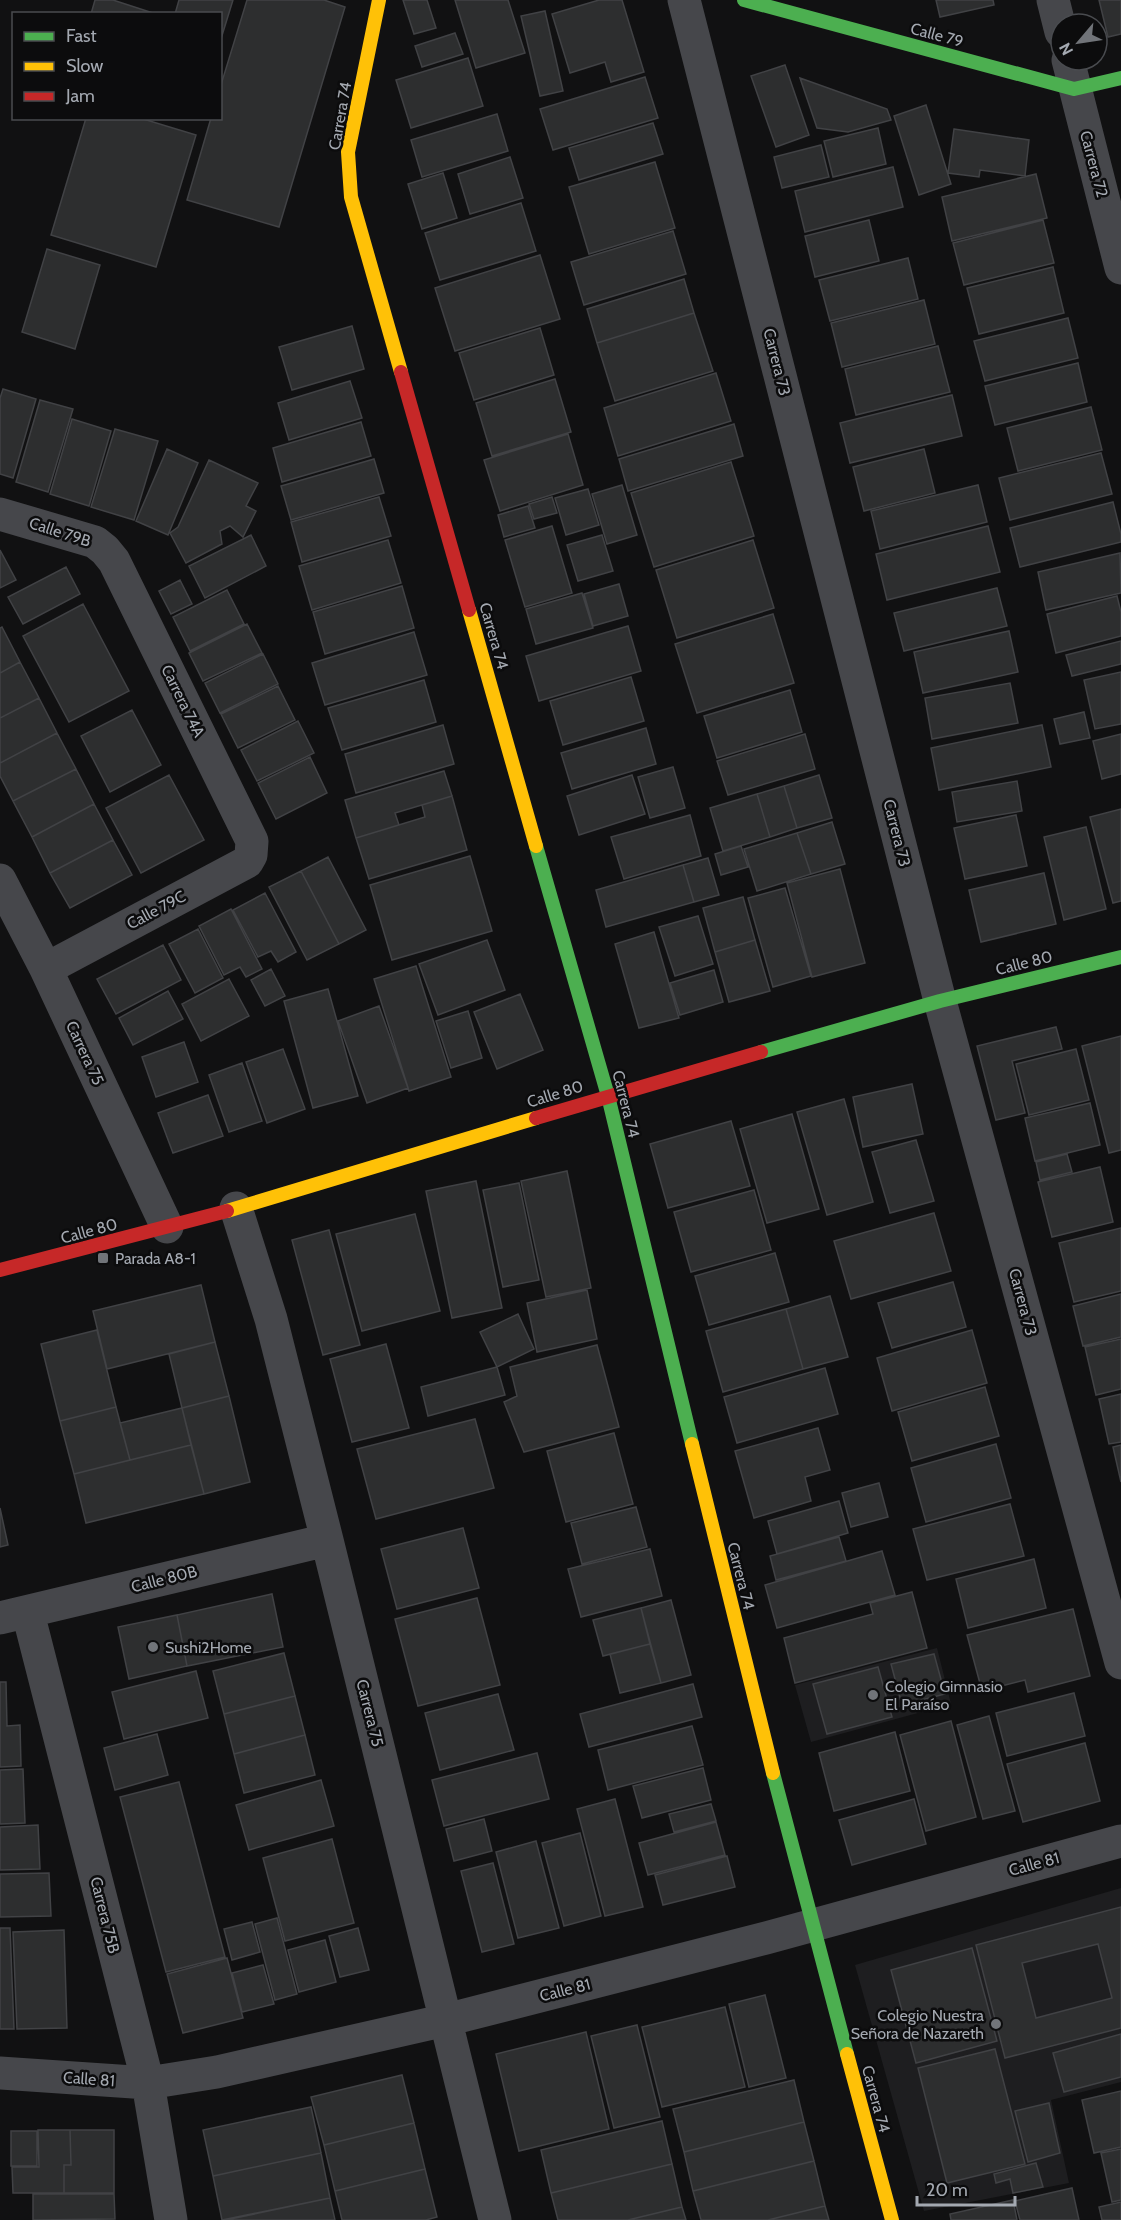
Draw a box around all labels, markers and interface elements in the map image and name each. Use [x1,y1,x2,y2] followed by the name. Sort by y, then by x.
[12,12,222,120] legend
[1049,12,1109,72] north arrow
[908,19,966,51] street label: Calle 79
[66,25,97,47] text: Fast
[1055,39,1077,59] text: N
[66,55,103,77] text: Slow
[325,81,355,151] street label: Carrera 74
[65,85,95,107] text: Jam
[1076,129,1112,199] street label: Carrera 72
[759,326,795,398] street label: Carrera 73
[27,513,94,551] street label: Calle 79B
[475,600,513,672] street label: Carrera 74
[157,662,209,741] street label: Carrera 74A
[879,797,915,869] street label: Carrera 73
[123,887,189,933] street label: Calle 79C
[994,947,1054,979] street label: Calle 80
[62,1018,108,1088] street label: Carrera 75
[608,1068,644,1140] street label: Carrera 74
[525,1076,585,1112] street label: Calle 80
[59,1214,119,1248] street label: Calle 80
[115,1249,196,1268] place label: Parada A8-1
[96,1251,110,1265] marker: Parada A8-1
[1005,1266,1041,1338] street label: Carrera 73
[723,1540,759,1612] street label: Carrera 74
[129,1562,199,1596] street label: Calle 80B
[165,1638,252,1657] place label: Sushi2Home
[146,1640,160,1654] marker: Sushi2Home
[352,1677,388,1749] street label: Carrera 75
[885,1677,1003,1714] place label: Colegio Gimnasio El Paraíso
[866,1688,880,1702] marker: Colegio Gimnasio El Paraíso
[1007,1848,1061,1880] street label: Calle 81
[86,1875,124,1956] street label: Carrera 75B
[538,1975,592,2005] street label: Calle 81
[851,2006,984,2043] place label: Colegio Nuestra Señora de Nazareth
[989,2017,1003,2031] marker: Colegio Nuestra Señora de Nazareth
[858,2063,894,2135] street label: Carrera 74
[63,2068,115,2090] street label: Calle 81
[917,2169,1014,2207] scale bar
[926,2179,968,2201] text: 20 m

